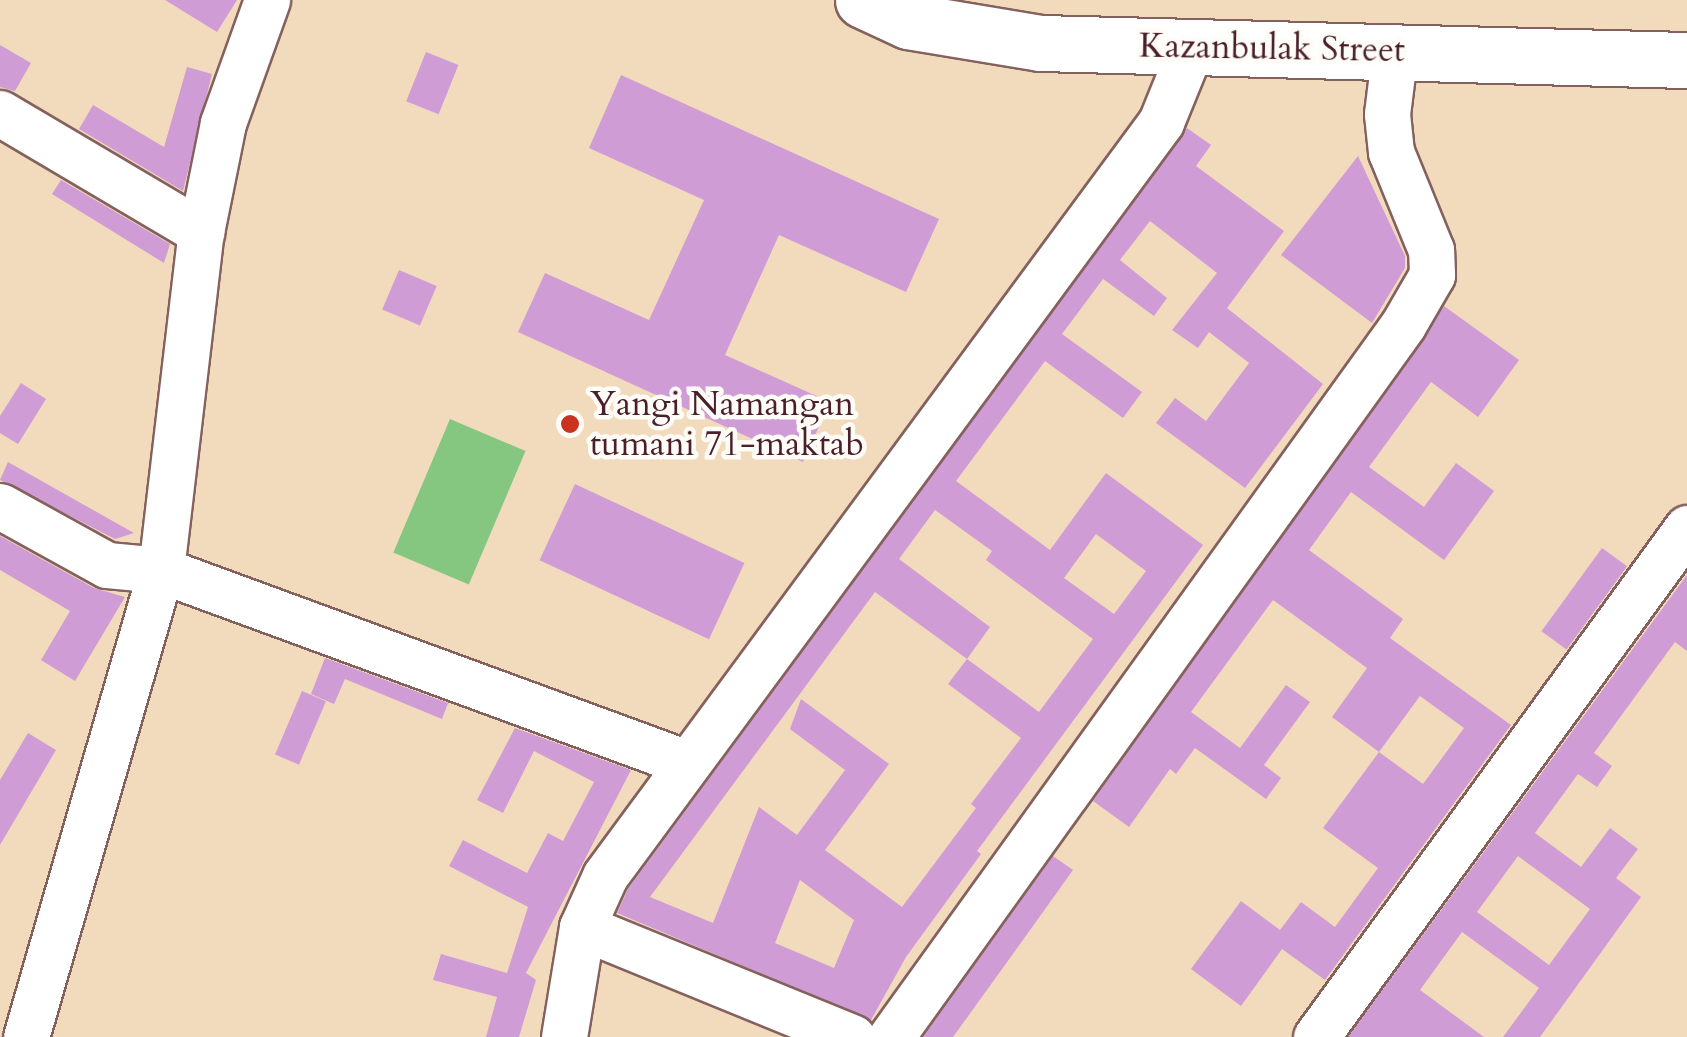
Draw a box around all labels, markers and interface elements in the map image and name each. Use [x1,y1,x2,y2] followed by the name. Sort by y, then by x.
[1139,25,1405,71] street label: Kazanbulak Street
[590,383,864,465] place label: Yangi Namangan tumani 71-maktab
[559,413,581,435] marker: Yangi Namangan tumani 71-maktab

